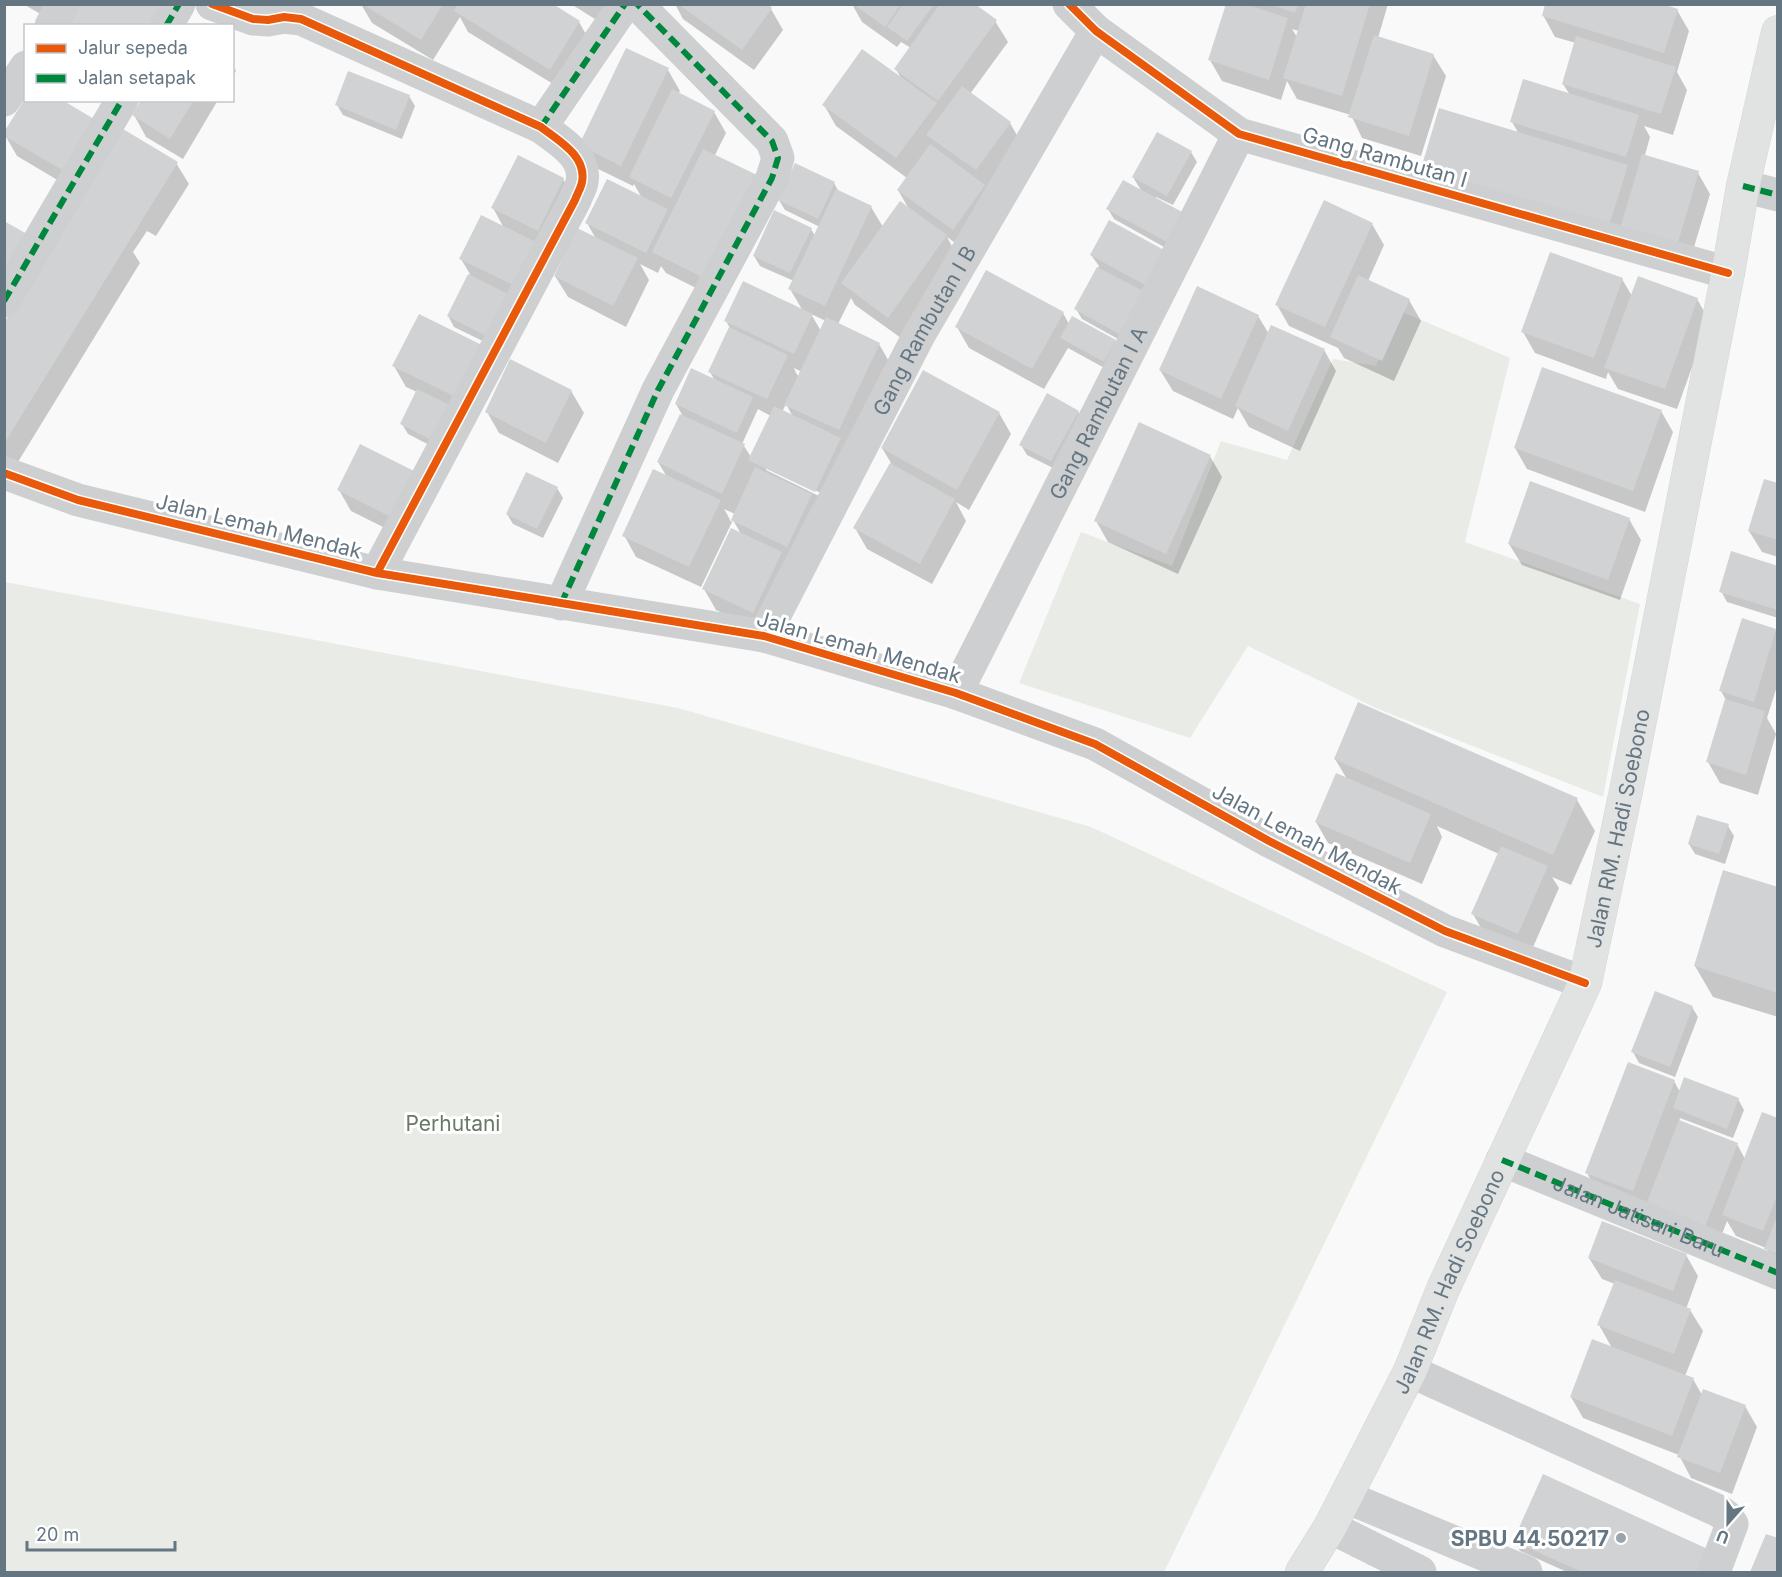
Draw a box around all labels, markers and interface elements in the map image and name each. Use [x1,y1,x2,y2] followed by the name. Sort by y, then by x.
[24,24,234,102] legend
[78,37,188,58] text: Jalur sepeda
[78,67,196,88] text: Jalan setapak
[1300,122,1470,192] street label: Gang Rambutan I
[867,241,981,419] street label: Gang Rambutan I B
[1044,322,1152,504] street label: Gang Rambutan I A
[153,488,365,564] street label: Jalan Lemah Mendak
[754,606,964,688] street label: Jalan Lemah Mendak
[1580,707,1654,950] street label: Jalan RM. Hadi Soebono
[1208,778,1407,900] street label: Jalan Lemah Mendak
[406,1111,500,1136] park label: Perhutani
[1388,1165,1510,1398] street label: Jalan RM. Hadi Soebono
[1550,1170,1728,1262] street label: Jalan Jatisari Baru
[1698,1493,1758,1553] north arrow
[27,1514,176,1552] scale bar
[36,1524,79,1545] text: 20 m
[1451,1526,1609,1551] place label: SPBU 44.50217
[1714,1526,1732,1548] text: U
[1614,1531,1628,1545] marker: SPBU 44.50217

